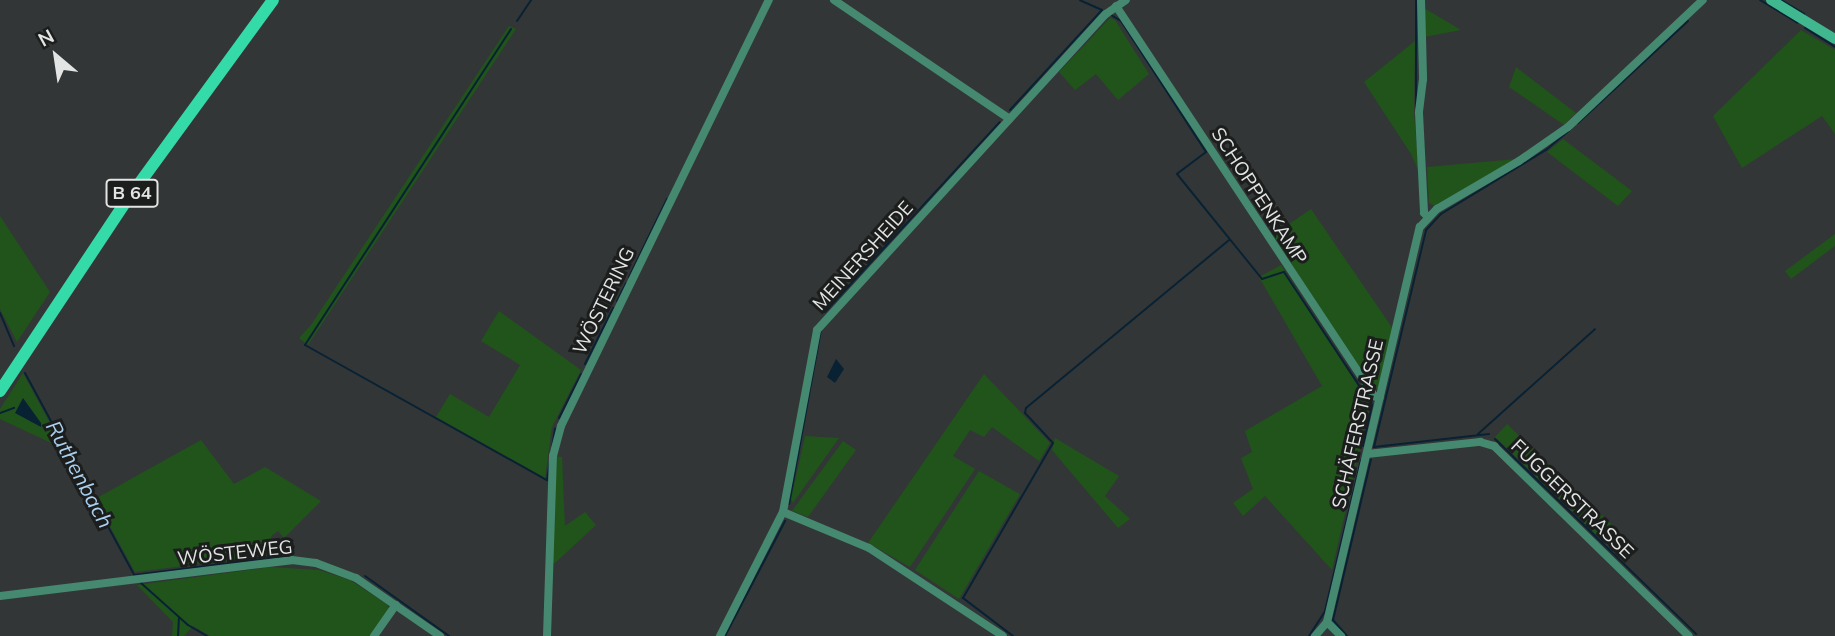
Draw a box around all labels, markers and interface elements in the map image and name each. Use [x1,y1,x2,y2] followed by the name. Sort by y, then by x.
[21,21,91,91] north arrow
[34,24,58,52] text: N
[1206,123,1312,269] street label: SCHOPPENKAMP
[104,178,160,208] road number: B 64
[808,197,918,315] street label: MEINERSHEIDE
[568,244,640,358] street label: WÖSTERING
[1327,337,1389,511] street label: SCHÄFERSTRASSE
[41,416,119,532] water label: Ruthenbach
[1506,435,1638,563] street label: FUGGERSTRASSE
[176,536,294,570] street label: WÖSTEWEG

